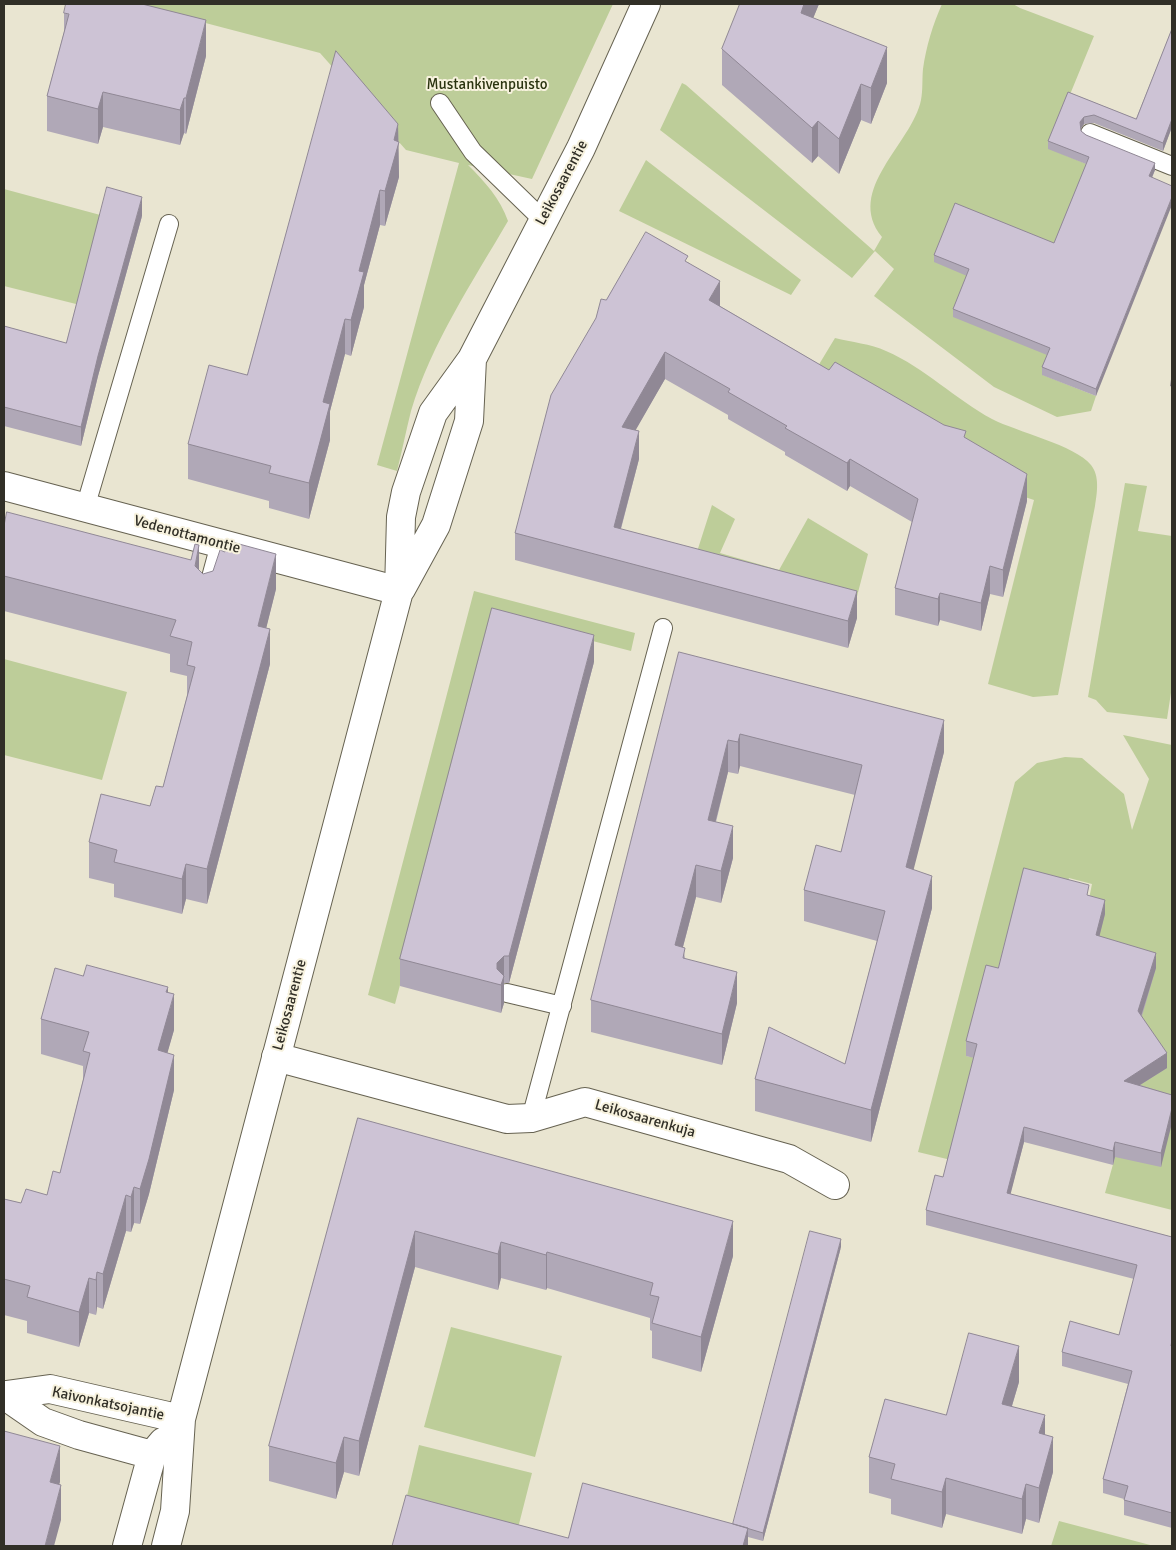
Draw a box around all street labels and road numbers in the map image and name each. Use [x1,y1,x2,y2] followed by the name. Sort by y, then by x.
[532,137,592,229] street label: Leikosaarentie
[132,512,242,558] street label: Vedenottamontie
[269,957,311,1053] street label: Leikosaarentie
[593,1096,697,1142] street label: Leikosaarenkuja
[50,1383,166,1425] street label: Kaivonkatsojantie

